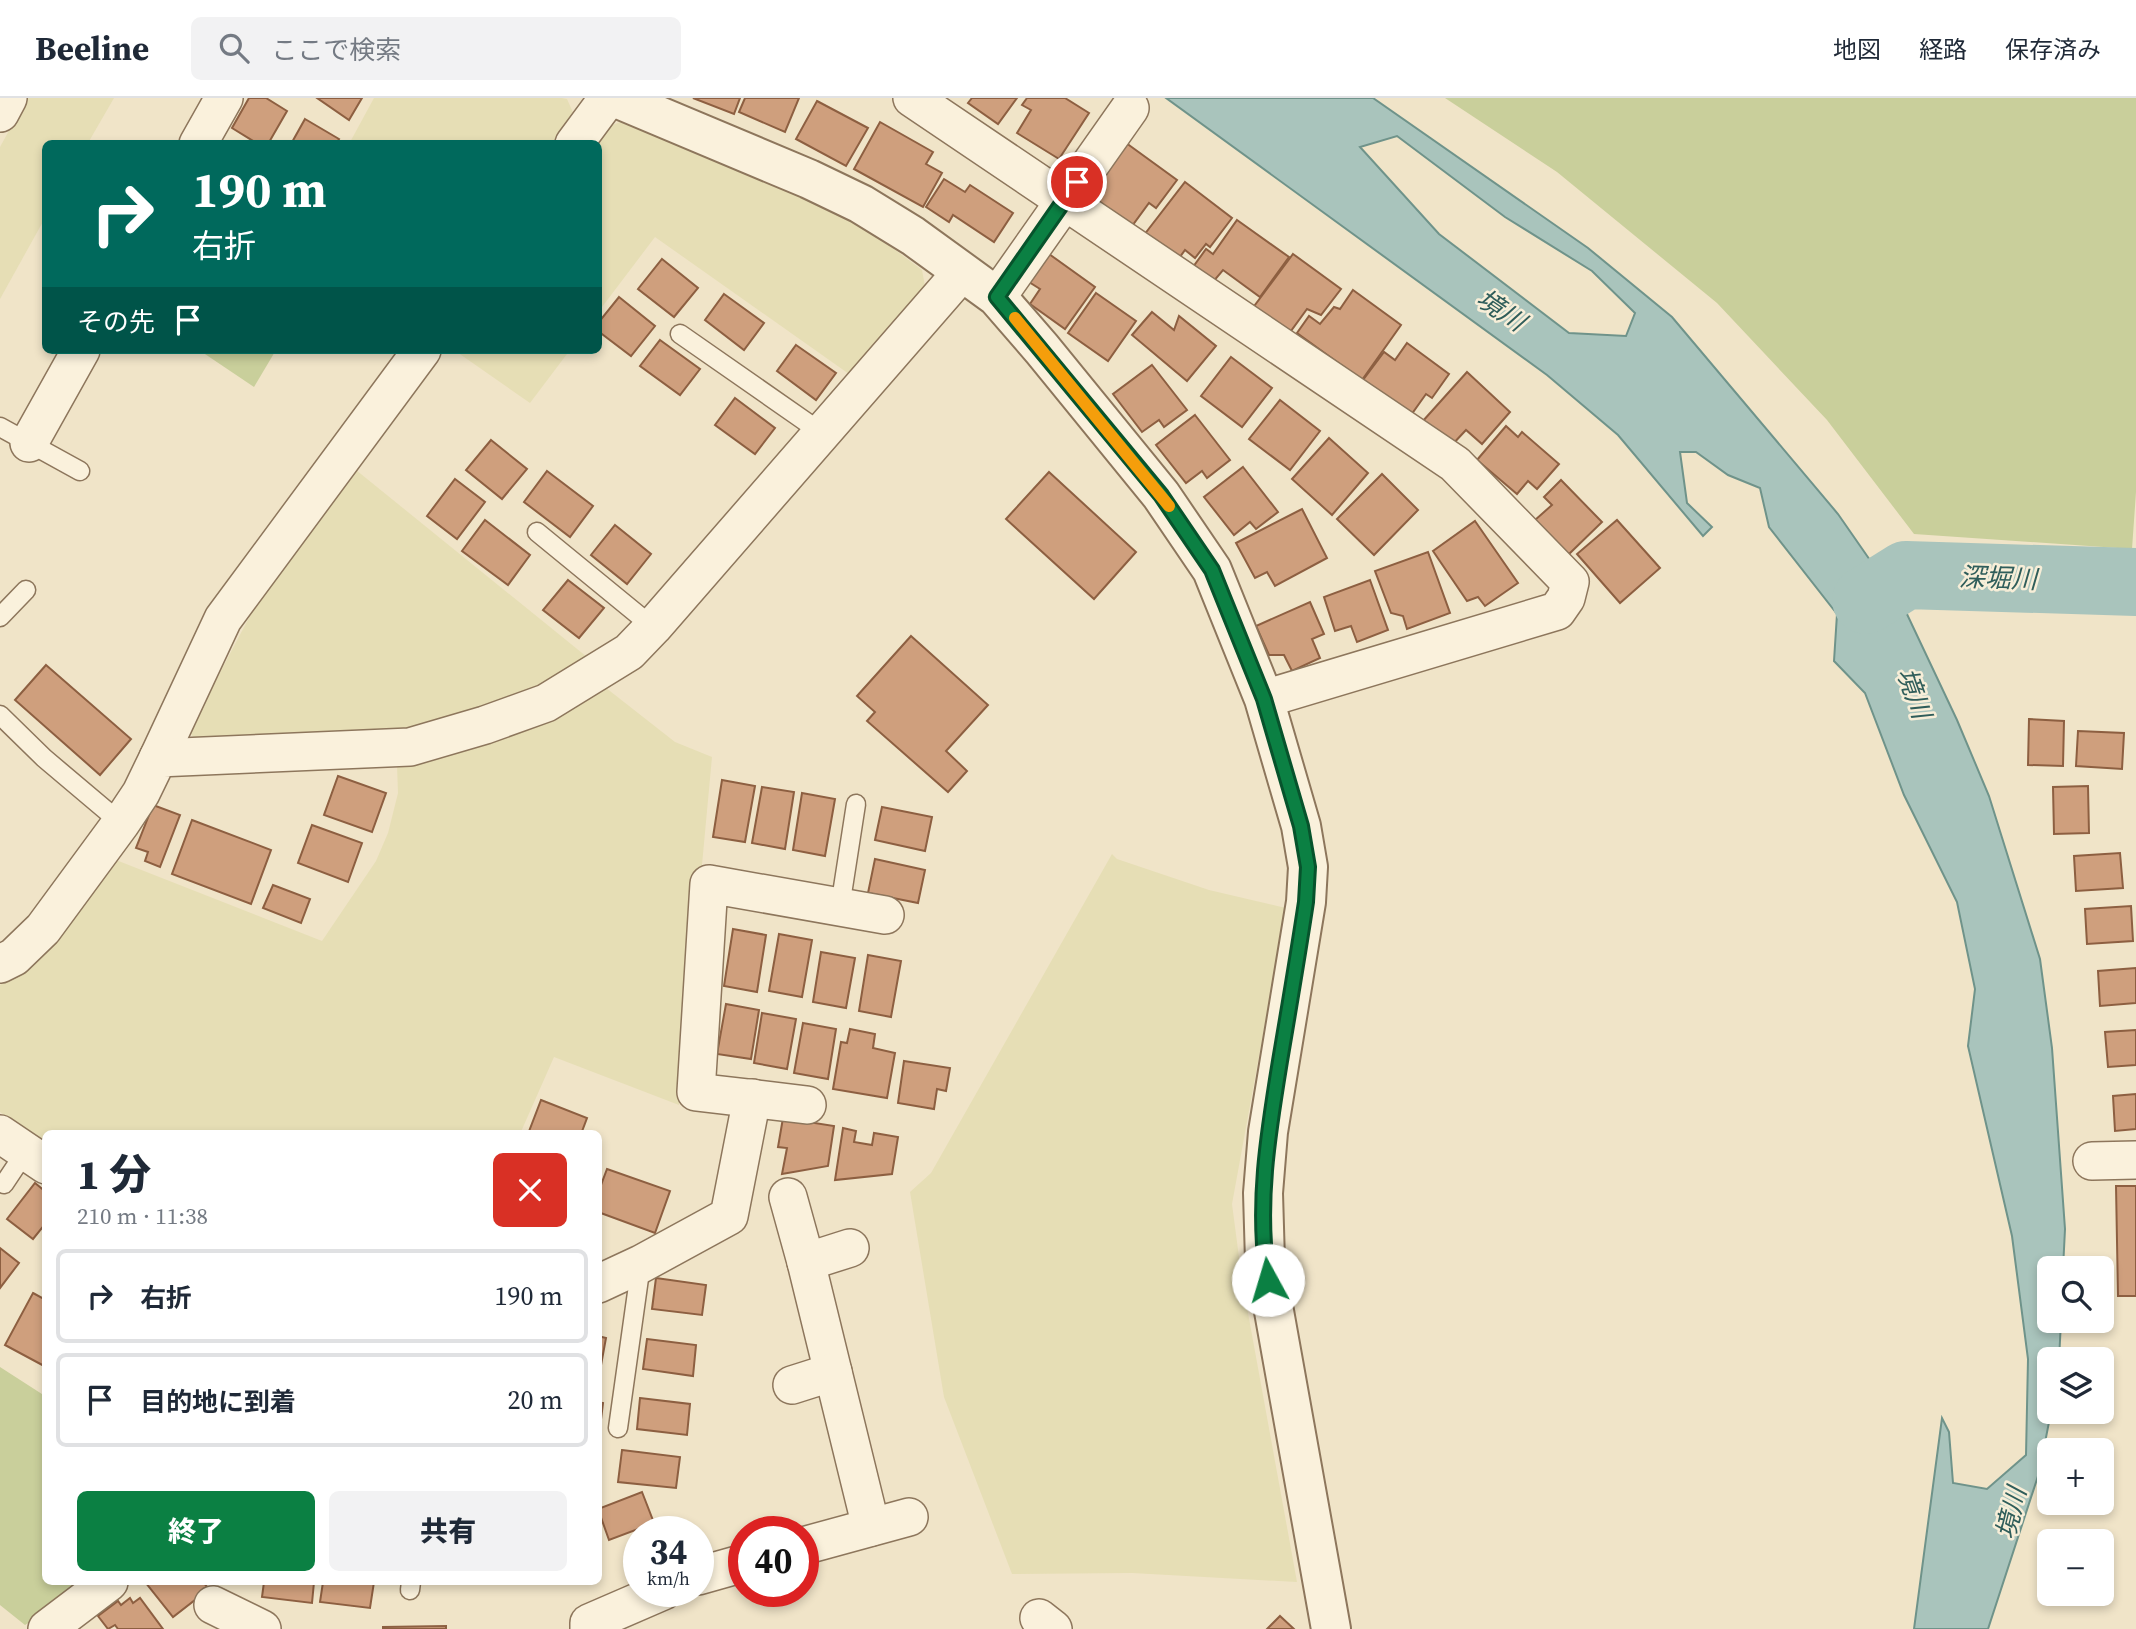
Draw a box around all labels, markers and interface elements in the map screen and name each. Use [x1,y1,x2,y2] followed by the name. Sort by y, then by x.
[191,17,681,80] search box
[35,26,149,71] text: Beeline
[215,29,253,67] icon: search
[271,32,401,68] text: ここで検索
[1833,33,1881,66] text: 地図
[1919,33,1967,66] text: 経路
[2005,33,2101,66] text: 保存済み
[1047,152,1107,212] pin
[192,156,327,223] text: 190 m
[1058,163,1096,201] icon: arrive
[77,168,168,259] icon: right
[192,224,256,268] text: 右折
[1469,281,1535,341] water label: 境川
[169,301,207,339] icon: arrive
[77,304,155,340] text: その先
[1958,559,2041,597] water label: 深堀川
[1888,662,1941,726] water label: 境川
[77,1145,151,1203] text: 1 分
[493,1153,567,1227] button: close
[77,1200,208,1232] text: 210 m · 11:38
[1231,1243,1305,1317] position arrow
[2037,1256,2114,1606] map controls
[2037,1256,2114,1333] button: search
[81,1277,119,1315] icon: right
[495,1278,563,1314] text: 190 m
[140,1280,192,1316] text: 右折
[2037,1347,2114,1424] button: layers
[81,1381,119,1419] icon: arrive
[508,1382,563,1418] text: 20 m
[140,1384,296,1420] text: 目的地に到着
[2037,1438,2114,1515] button: +
[1987,1481,2035,1543] water label: 境川
[77,1491,315,1571] button: 終了
[329,1491,567,1571] button: 共有
[728,1516,819,1607] speed limit sign: 40
[650,1528,687,1576] text: 34
[2037,1529,2114,1606] button: −
[647,1566,690,1591] text: km/h

